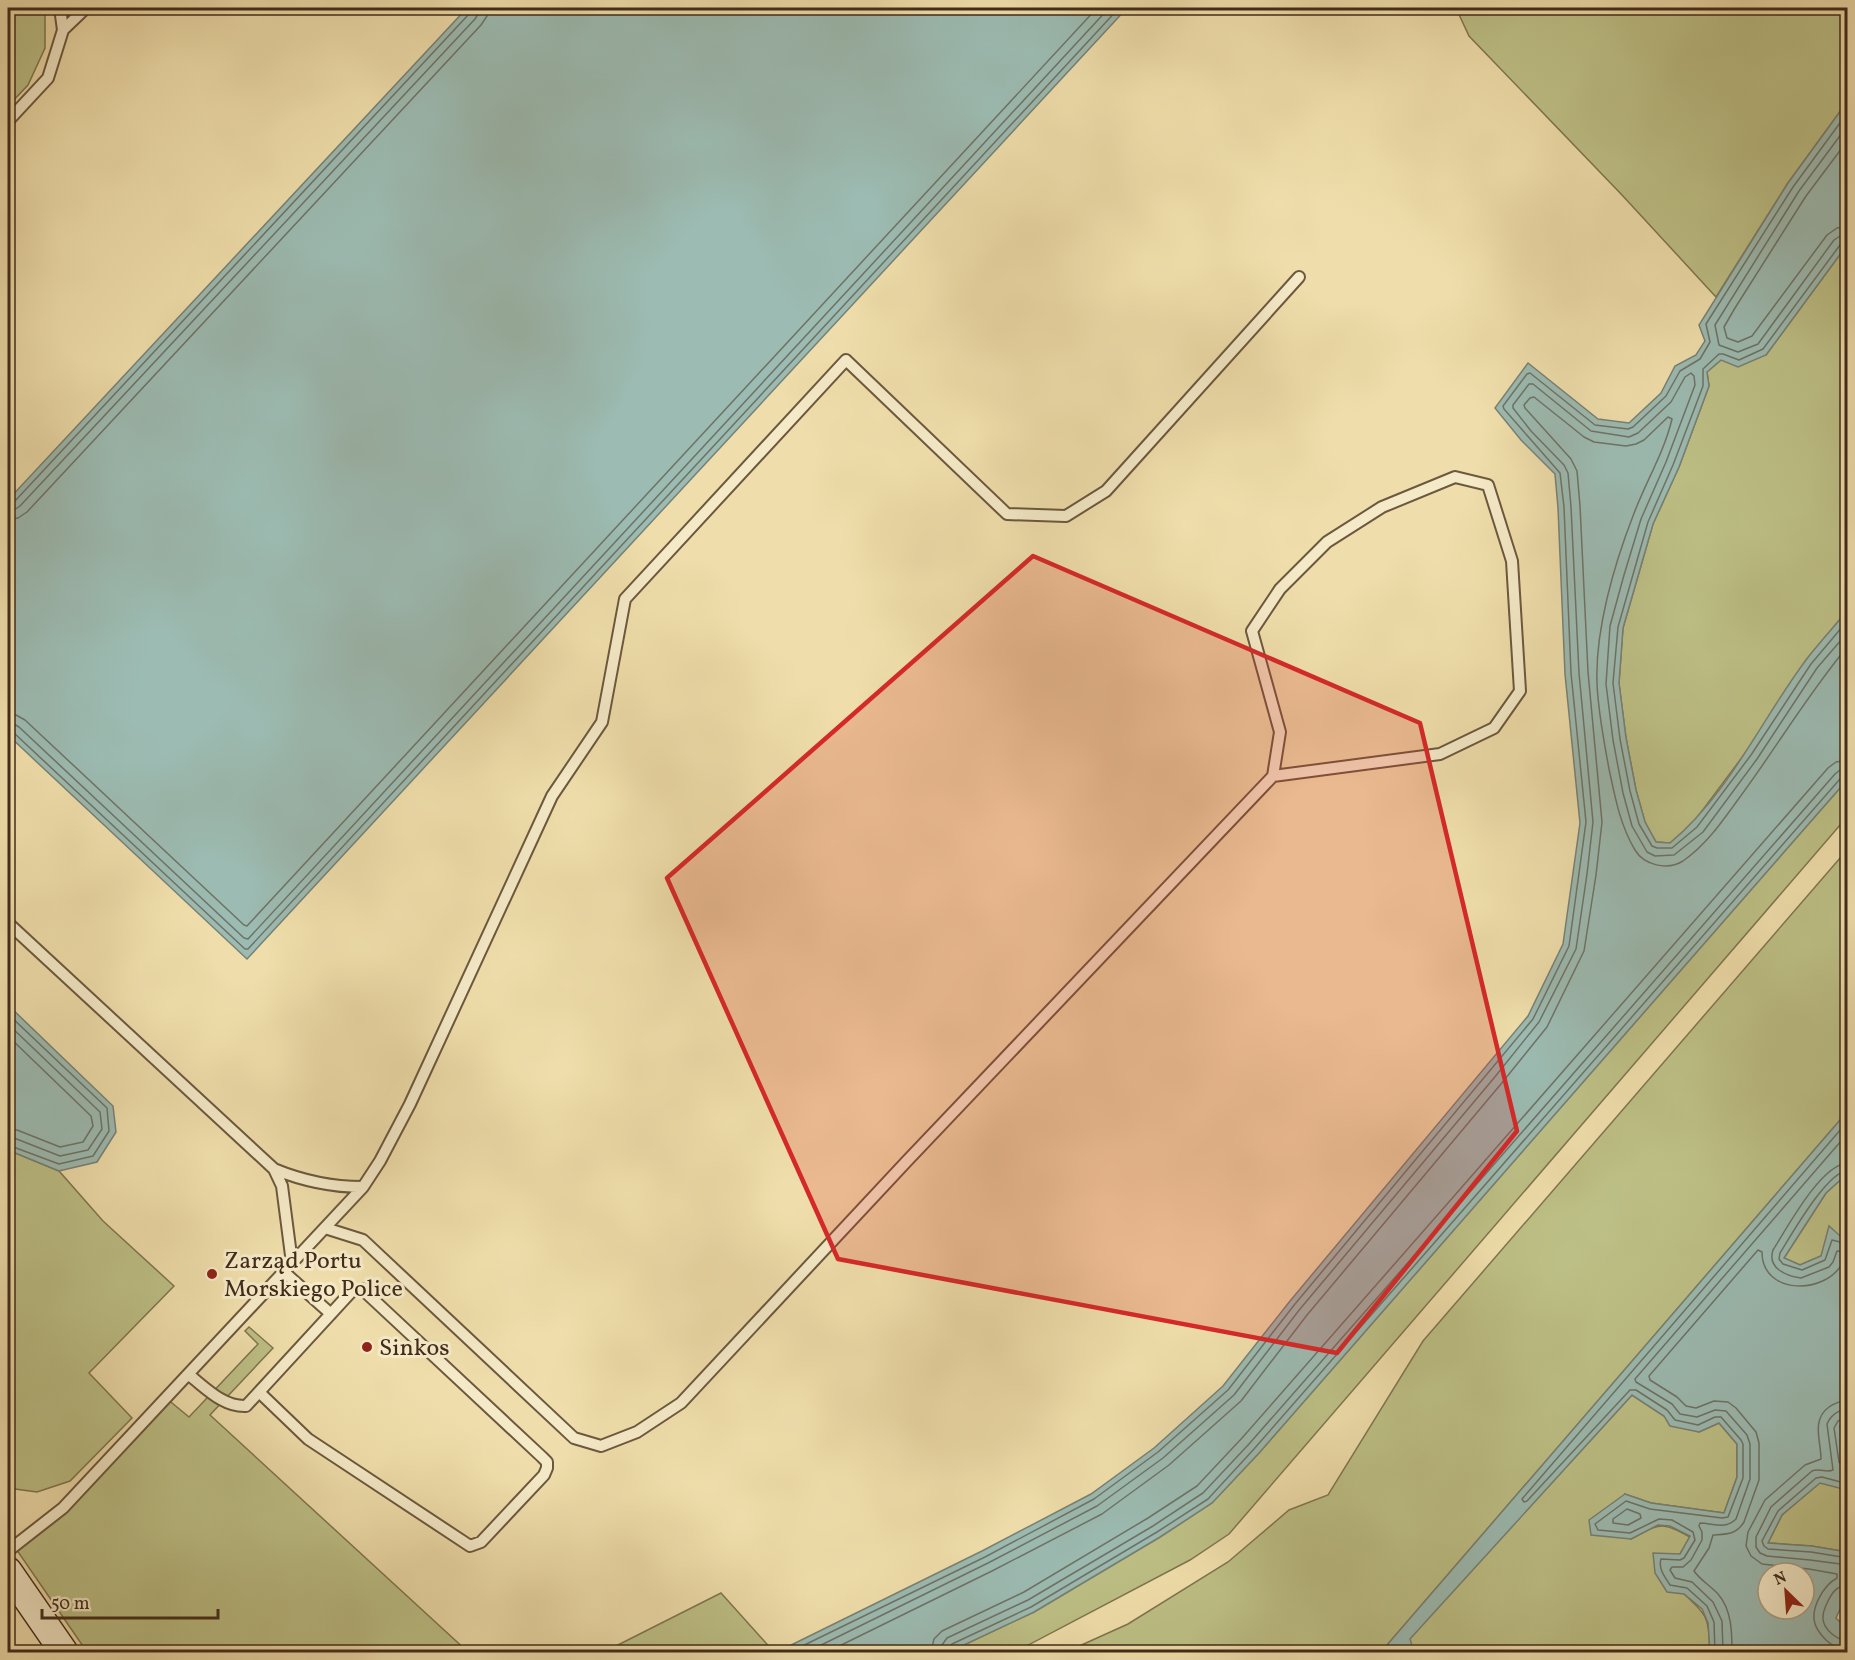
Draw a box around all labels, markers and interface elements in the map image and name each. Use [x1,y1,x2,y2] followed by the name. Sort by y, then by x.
[224,1245,403,1307] place label: Zarząd Portu Morskiego Police
[205,1267,219,1281] marker: Zarząd Portu Morskiego Police
[379,1332,450,1366] place label: Sinkos
[360,1340,374,1354] marker: Sinkos
[1756,1561,1816,1621] north arrow
[1771,1567,1791,1592] text: N
[42,1582,218,1620] scale bar
[51,1592,90,1617] text: 50 m

